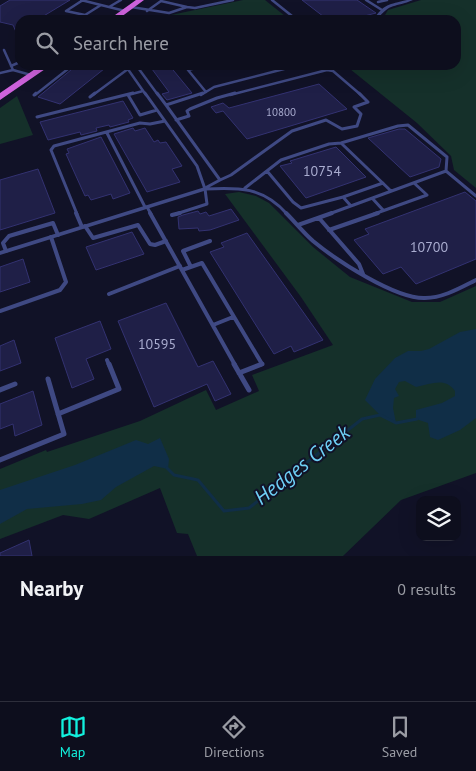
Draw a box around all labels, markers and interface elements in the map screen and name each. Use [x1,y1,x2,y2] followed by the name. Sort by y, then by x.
[15,15,461,70] search box
[33,29,61,57] icon: search
[73,31,169,55] text: Search here
[266,105,296,119] house number: 10800
[303,162,341,180] house number: 10754
[410,238,448,256] house number: 10700
[138,335,176,353] house number: 10595
[248,418,356,511] water label: Hedges Creek
[416,496,461,541] map controls
[416,496,461,541] button: layers
[20,575,83,602] text: Nearby
[397,579,456,599] text: 0 results
[59,713,87,761] tab: Map
[204,713,264,761] tab: Directions
[382,713,417,761] tab: Saved

